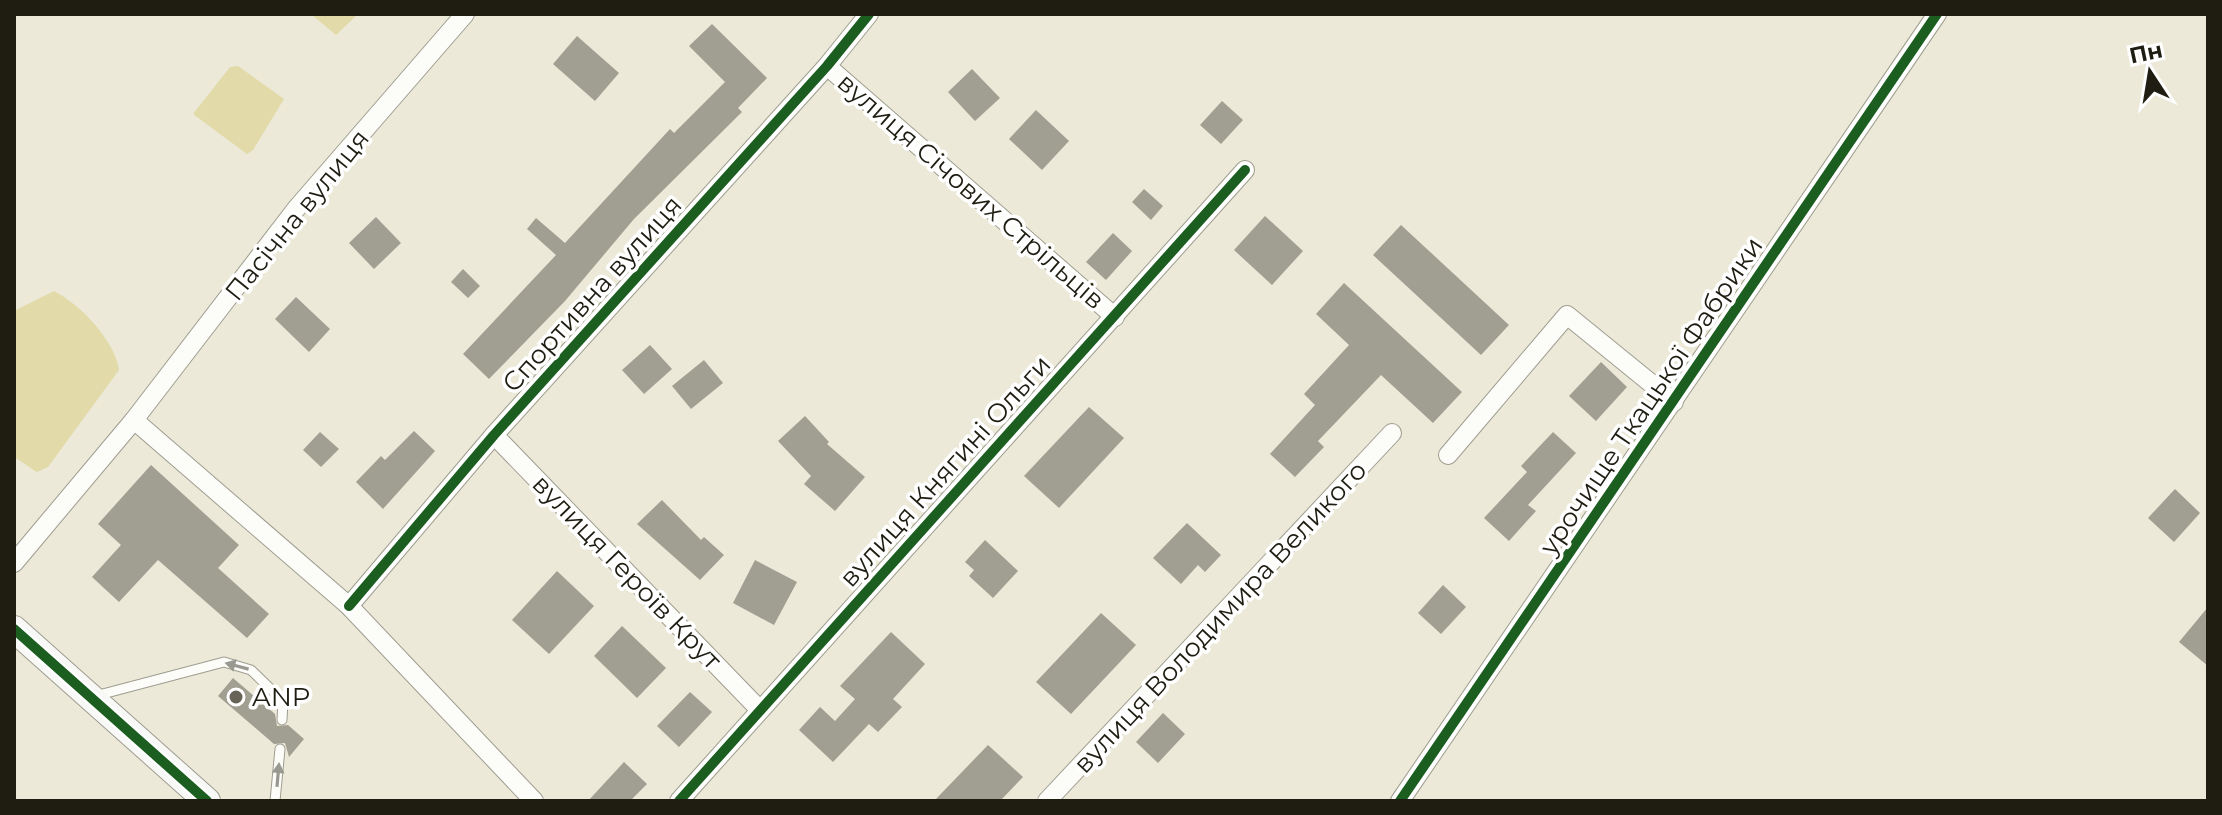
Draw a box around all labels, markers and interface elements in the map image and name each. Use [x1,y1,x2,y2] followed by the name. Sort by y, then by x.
[2110,32,2190,112] north arrow
[2127,36,2165,70] text: Пн
[831,66,1111,316] street label: вулиця Січових Стрільців
[218,123,376,307] street label: Пасічна вулиця
[495,189,689,399] street label: Спортивна вулиця
[1532,231,1770,562] street label: урочище Ткацької Фабрики
[833,349,1057,593] street label: вулиця Княгині Ольги
[1067,454,1373,780] street label: вулиця Володимира Великого
[526,468,729,677] street label: вулиця Героїв Крут
[224,659,248,672] one-way arrow
[252,681,310,713] place label: ANP
[227,688,245,706] marker: ANP
[271,762,284,787] one-way arrow

